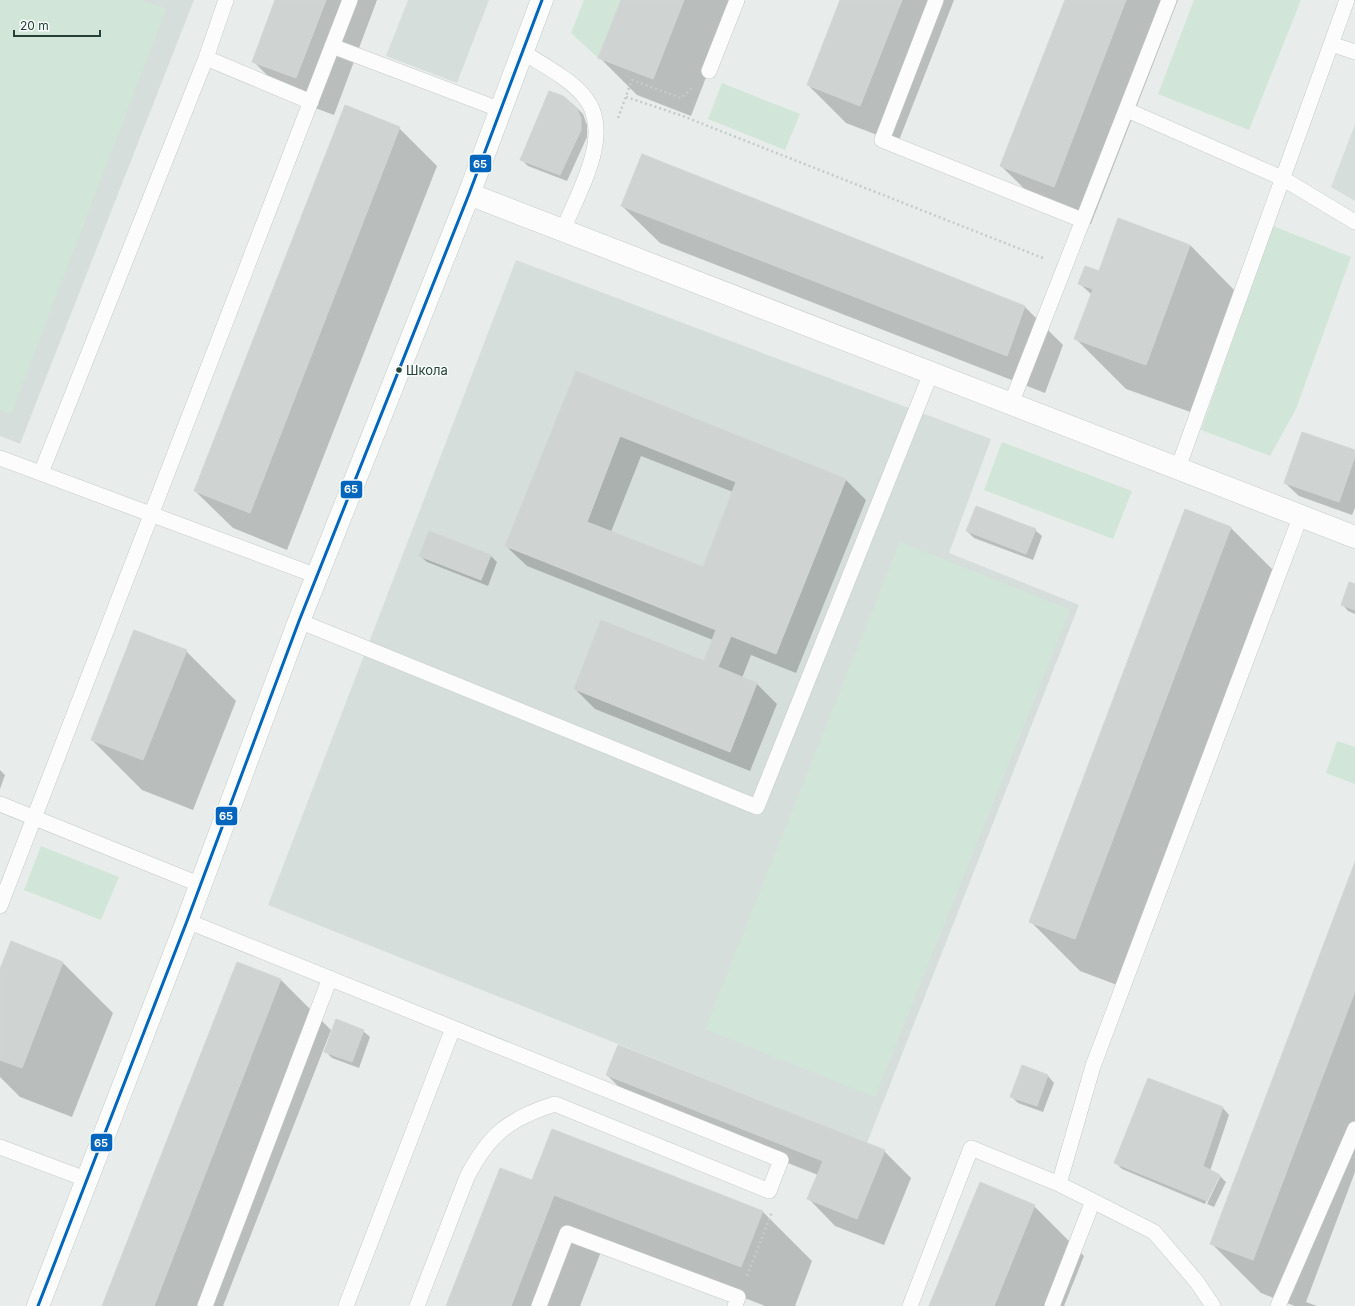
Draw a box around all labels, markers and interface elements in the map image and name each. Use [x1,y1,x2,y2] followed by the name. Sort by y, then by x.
[14,12,100,38] scale bar
[20,18,49,33] text: 20 m
[469,154,492,173] line badge: 65
[473,157,487,171] text: 65
[406,362,448,378] place label: Школа
[394,365,404,375] marker: Школа
[340,480,363,499] line badge: 65
[344,482,358,496] text: 65
[215,806,238,826] line badge: 65
[219,809,233,823] text: 65
[90,1133,113,1152] line badge: 65
[94,1136,108,1150] text: 65

